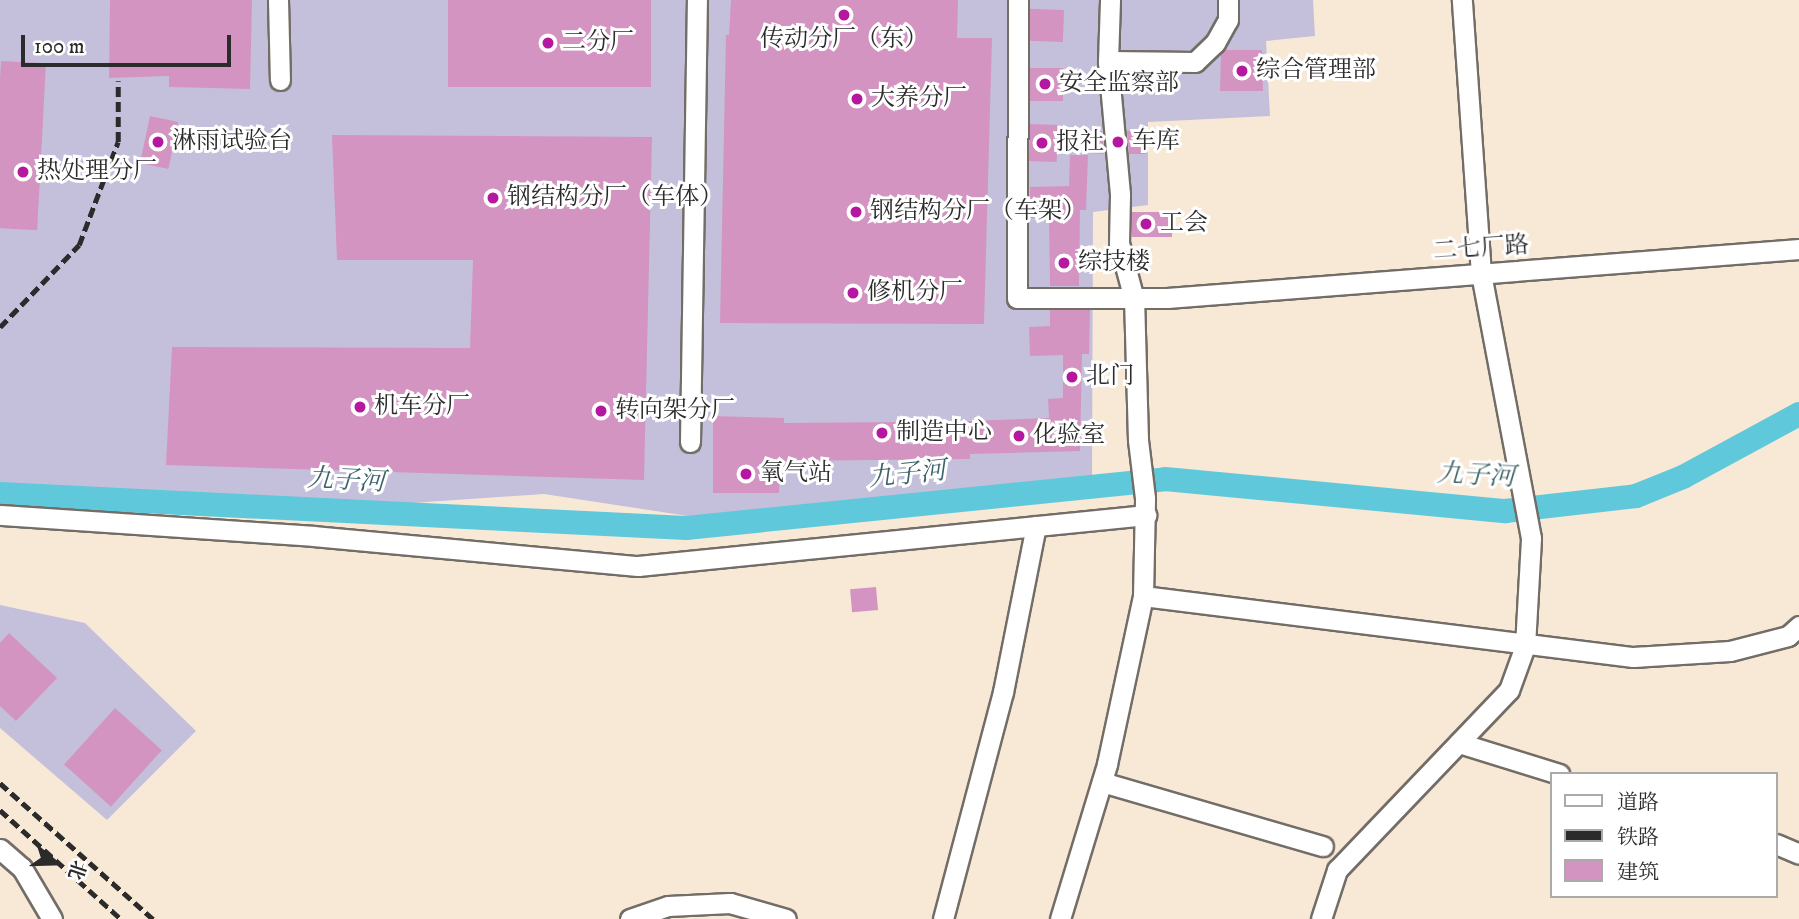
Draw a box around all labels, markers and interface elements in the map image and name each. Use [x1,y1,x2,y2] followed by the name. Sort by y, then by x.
[836,7,852,23] marker: 传动分厂（东）
[24,21,234,65] scale bar
[760,26,928,54] place label: 传动分厂（东）
[562,29,634,57] place label: 二分厂
[34,34,85,60] text: 100 m
[540,35,556,51] marker: 二分厂
[1256,57,1376,85] place label: 综合管理部
[1234,63,1250,79] marker: 综合管理部
[1059,70,1179,98] place label: 安全监察部
[1037,76,1053,92] marker: 安全监察部
[871,85,967,113] place label: 大养分厂
[849,91,865,107] marker: 大养分厂
[172,128,292,156] place label: 淋雨试验台
[1132,128,1180,156] place label: 车库
[1056,129,1104,157] place label: 报社
[150,134,166,150] marker: 淋雨试验台
[1110,134,1126,150] marker: 车库
[1034,135,1050,151] marker: 报社
[37,158,157,186] place label: 热处理分厂
[15,164,31,180] marker: 热处理分厂
[507,184,723,212] place label: 钢结构分厂（车体）
[485,190,501,206] marker: 钢结构分厂（车体）
[870,198,1086,226] place label: 钢结构分厂（车架）
[848,204,864,220] marker: 钢结构分厂（车架）
[1160,210,1208,238] place label: 工会
[1138,216,1154,232] marker: 工会
[1432,231,1530,267] street label: 二七厂路
[1078,249,1150,277] place label: 综技楼
[1056,255,1072,271] marker: 综技楼
[867,279,963,307] place label: 修机分厂
[845,285,861,301] marker: 修机分厂
[1086,363,1134,391] place label: 北门
[1064,369,1080,385] marker: 北门
[374,393,470,421] place label: 机车分厂
[615,397,735,425] place label: 转向架分厂
[352,399,368,415] marker: 机车分厂
[593,403,609,419] marker: 转向架分厂
[896,419,992,447] place label: 制造中心
[1033,422,1105,450] place label: 化验室
[874,425,890,441] marker: 制造中心
[1011,428,1027,444] marker: 化验室
[867,455,947,495] water label: 九子河
[1436,458,1516,494] water label: 九子河
[760,460,832,488] place label: 氧气站
[306,463,386,499] water label: 九子河
[738,466,754,482] marker: 氧气站
[1550,772,1778,898] legend
[1617,790,1659,816] text: 道路
[1617,825,1659,851] text: 铁路
[21,828,91,898] north arrow
[62,857,90,883] text: 北
[1617,860,1659,886] text: 建筑

